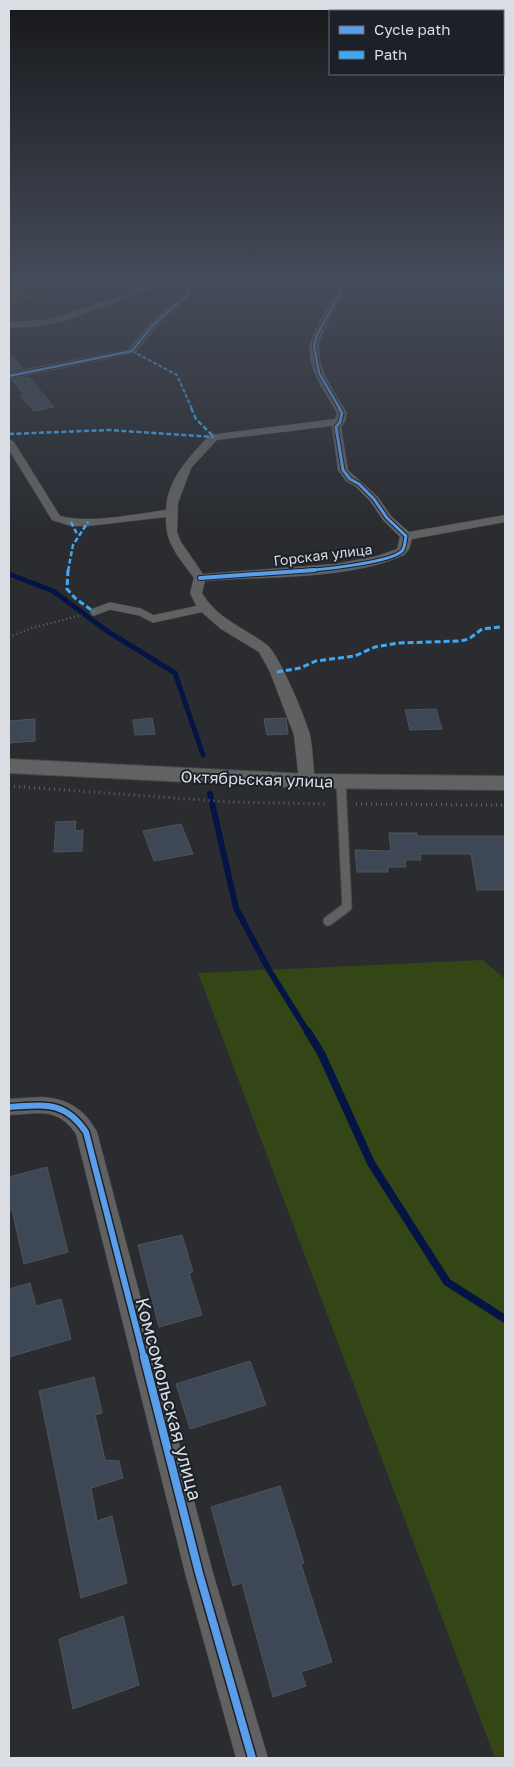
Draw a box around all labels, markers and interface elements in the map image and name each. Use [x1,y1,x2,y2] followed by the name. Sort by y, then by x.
[329,10,504,75] legend
[374,20,450,38] text: Cycle path
[374,45,407,63] text: Path
[273,540,373,569] street label: Горская улица
[180,766,334,792] street label: Октябрьская улица
[131,1295,208,1503] street label: Комсомольская улица

